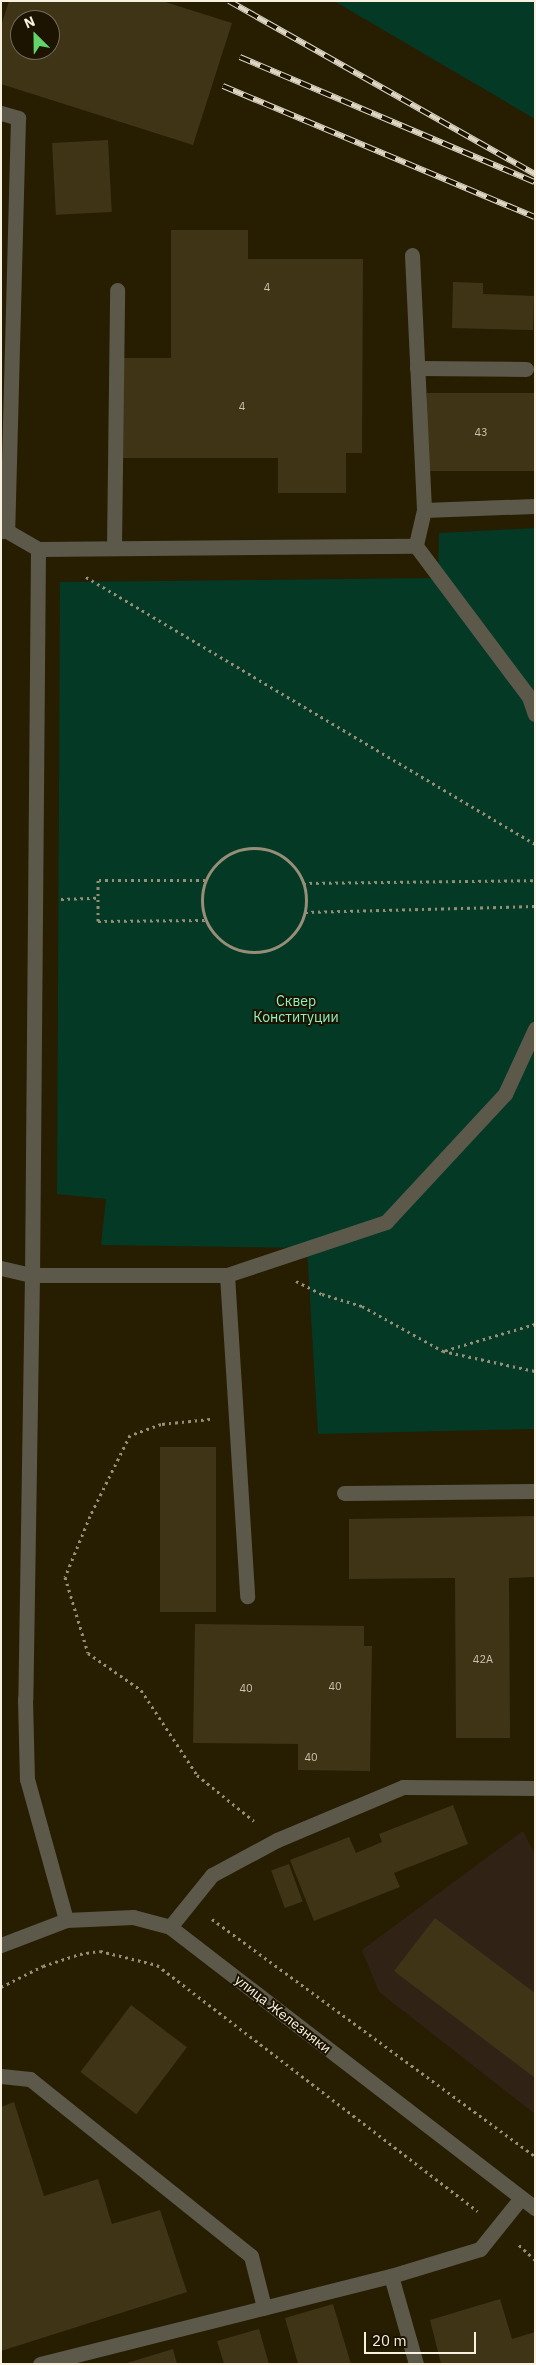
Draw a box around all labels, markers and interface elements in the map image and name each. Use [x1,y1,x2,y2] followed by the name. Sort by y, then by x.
[10,10,60,60] north arrow
[21,12,38,32] text: N
[264,280,270,294] house number: 4
[239,399,245,413] house number: 4
[474,425,488,439] house number: 43
[253,993,339,1026] park label: Сквер Конституции
[473,1652,493,1666] house number: 42А
[328,1679,342,1693] house number: 40
[239,1681,253,1695] house number: 40
[304,1750,318,1764] house number: 40
[232,1971,334,2057] street label: улица Железняки
[366,2322,478,2354] scale bar
[372,2331,407,2350] text: 20 m

